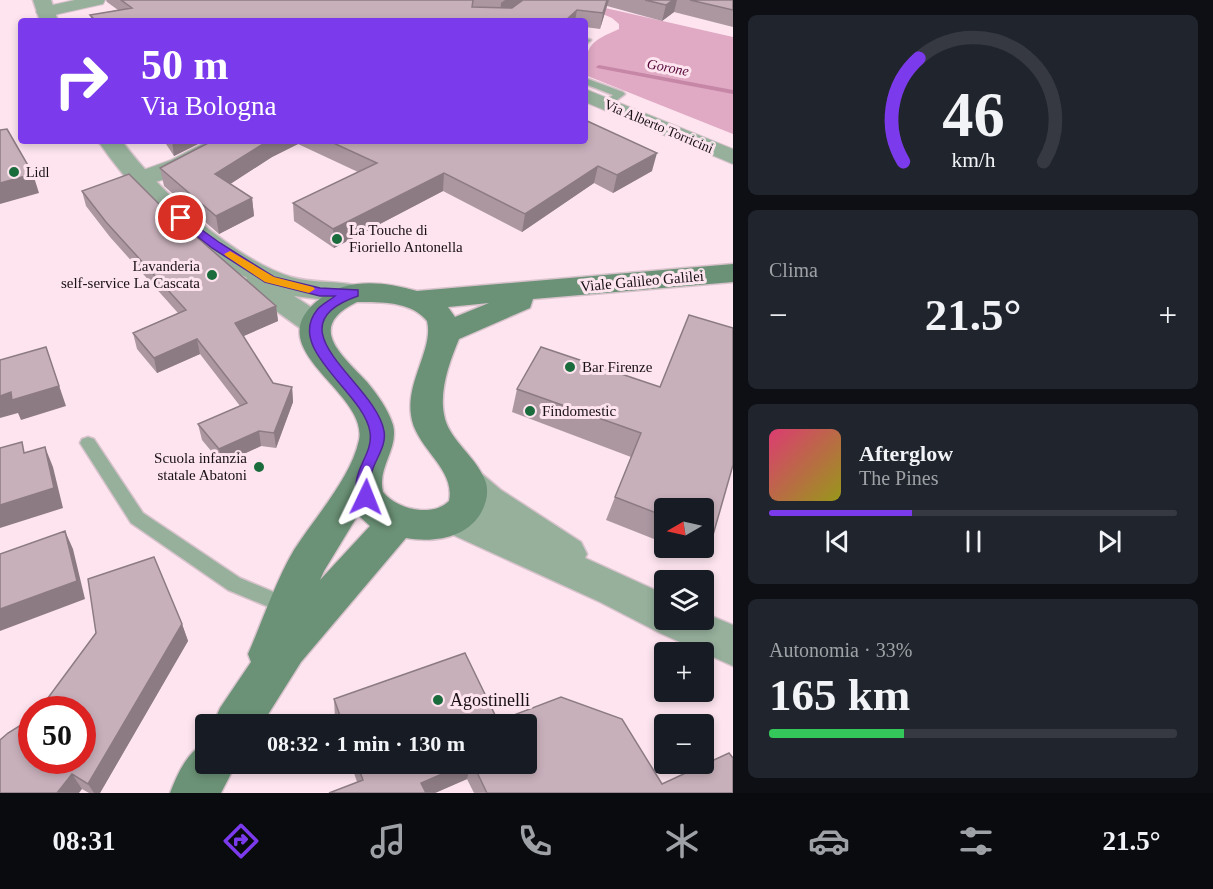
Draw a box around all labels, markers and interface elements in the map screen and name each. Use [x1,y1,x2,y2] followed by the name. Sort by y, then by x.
[42,42,120,120] icon: right
[141,42,229,88] text: 50 m
[646,56,690,79] water label: Gorone
[942,80,1004,149] text: 46
[141,91,277,121] text: Via Bologna
[602,97,716,156] street label: Via Alberto Torricini
[951,148,995,172] text: km/h
[7,165,21,179] marker: Lidl
[26,165,49,180] place label: Lidl
[155,192,206,243] pin
[164,201,197,234] icon: arrive
[349,222,463,255] place label: La Touche di Fioriello Antonella
[330,232,344,246] marker: La Touche di Fioriello Antonella
[61,258,200,291] place label: Lavanderia self-service La Cascata
[769,259,818,281] text: Clima
[205,268,219,282] marker: Lavanderia self-service La Cascata
[580,268,704,294] street label: Viale Galileo Galilei
[925,290,1021,340] text: 21.5°
[769,297,788,333] text: −
[1158,297,1177,333] text: +
[582,359,653,375] place label: Bar Firenze
[563,360,577,374] marker: Bar Firenze
[542,403,617,419] place label: Findomestic
[523,404,537,418] marker: Findomestic
[859,441,953,466] text: Afterglow
[154,450,247,483] place label: Scuola infanzia statale Abatoni
[252,460,266,474] marker: Scuola infanzia statale Abatoni
[334,465,398,529] position arrow
[859,467,938,489] text: The Pines
[654,498,714,558] north arrow
[654,498,714,774] map controls
[821,525,854,558] icon: previous
[957,525,990,558] icon: pause
[1093,525,1126,558] icon: next
[654,570,714,630] button: layers
[769,639,912,661] text: Autonomia · 33%
[654,642,714,702] button: +
[769,670,910,720] text: 165 km
[450,690,530,710] place label: Agostinelli
[431,693,445,707] marker: Agostinelli
[18,696,96,774] speed limit sign: 50
[654,714,714,774] button: −
[267,731,465,756] text: 08:32 · 1 min · 130 m
[220,820,262,862] icon: directions
[367,820,409,862] icon: music
[514,820,556,862] icon: phone
[661,820,703,862] icon: climate
[808,820,850,862] icon: car
[955,820,997,862] icon: filters
[52,826,115,856] text: 08:31
[1102,826,1160,856] text: 21.5°

